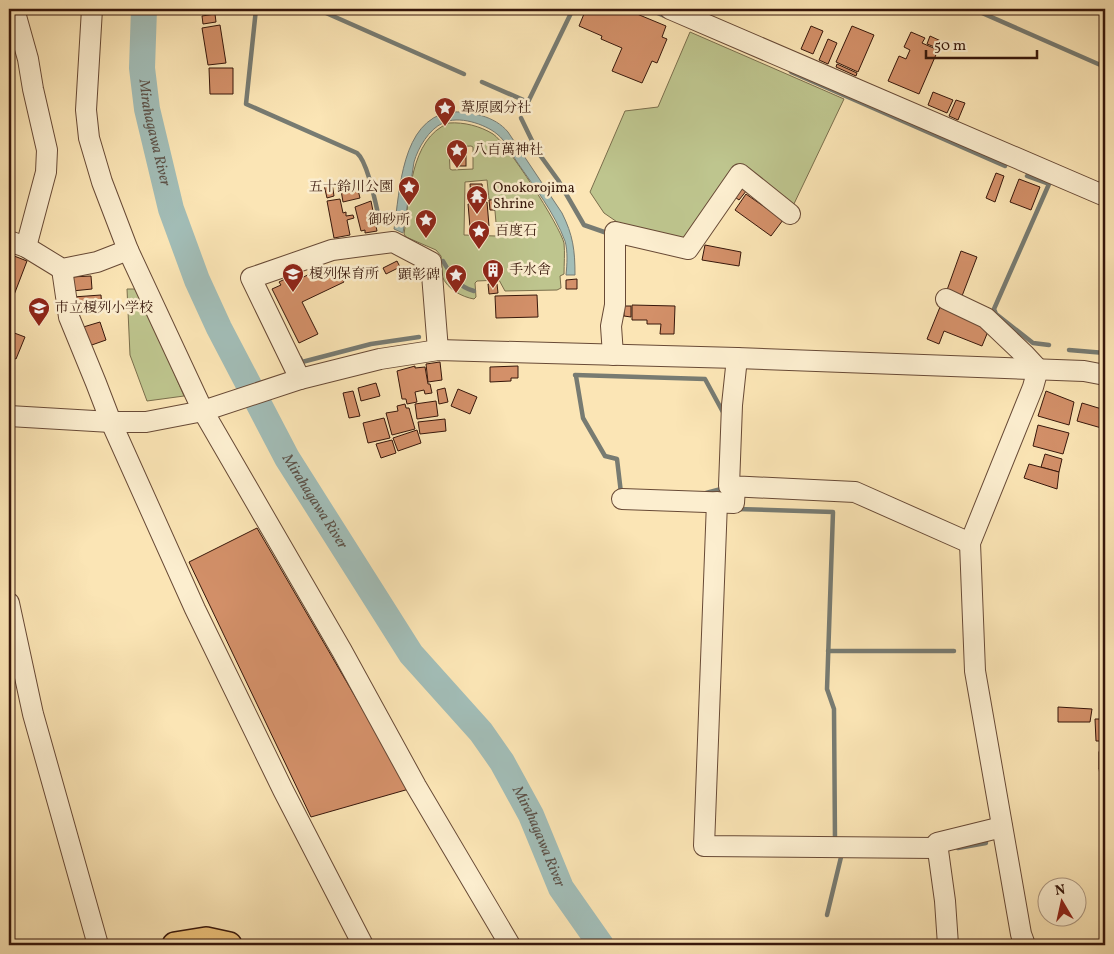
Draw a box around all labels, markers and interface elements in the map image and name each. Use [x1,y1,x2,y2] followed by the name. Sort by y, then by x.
[926,28,1038,60] scale bar
[934,36,966,57] text: 50 m
[133,77,176,189] water label: Mirahagawa River
[433,96,457,127] place icon: 葦原國分社
[461,99,531,118] place label: 葦原國分社
[445,138,469,169] place icon: 八百萬神社
[473,141,543,160] place label: 八百萬神社
[397,175,421,206] place icon: 五十鈴川公園
[309,178,393,197] place label: 五十鈴川公園
[493,179,575,214] place label: Onokorojima Shrine
[465,184,489,215] temple icon: Onokorojima Shrine
[414,208,438,239] place icon: 御砂所
[368,211,410,230] place label: 御砂所
[467,219,491,250] place icon: 百度石
[495,222,537,241] place label: 百度石
[481,258,505,289] building icon: 手水舎
[509,261,551,280] place label: 手水舎
[281,262,305,293] school or university icon: 榎列保育所
[444,263,468,294] place icon: 顕彰碑
[309,265,379,284] place label: 榎列保育所
[398,266,440,285] place label: 顕彰碑
[27,296,51,327] school or university icon: 市立榎列小学校
[55,299,153,318] place label: 市立榎列小学校
[276,449,353,554] water label: Mirahagawa River
[506,781,570,891] water label: Mirahagawa River
[1036,876,1086,926] north arrow
[1054,880,1067,901] text: N

